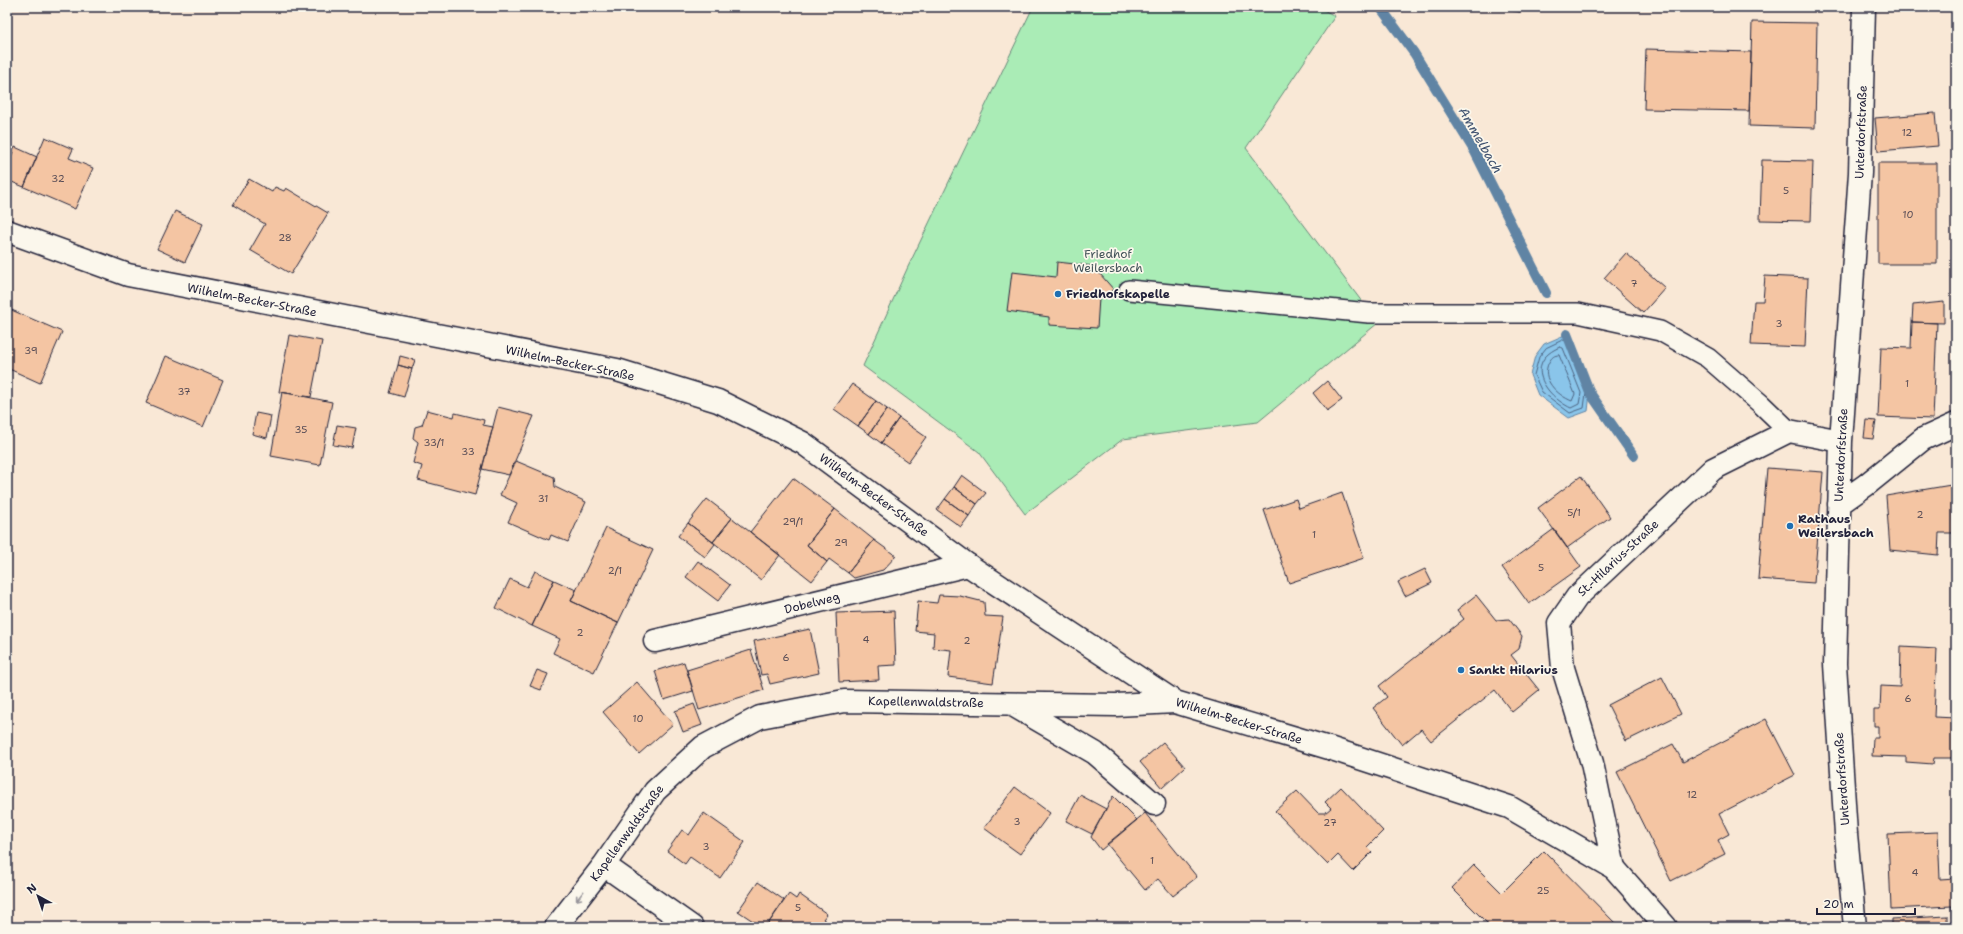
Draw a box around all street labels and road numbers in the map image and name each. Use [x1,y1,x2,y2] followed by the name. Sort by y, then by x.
[1851,85,1871,179] street label: Unterdorfstraße
[186,280,318,320] street label: Wilhelm-Becker-Straße
[504,341,636,385] street label: Wilhelm-Becker-Straße
[1831,408,1851,502] street label: Unterdorfstraße
[816,450,932,540] street label: Wilhelm-Becker-Straße
[1574,516,1662,600] street label: St.-Hilarius-Straße
[783,588,841,618] street label: Dobelweg
[868,693,984,711] street label: Kapellenwaldstraße
[1174,694,1305,748] street label: Wilhelm-Becker-Straße
[1831,732,1853,826] street label: Unterdorfstraße
[587,781,668,885] street label: Kapellenwaldstraße

